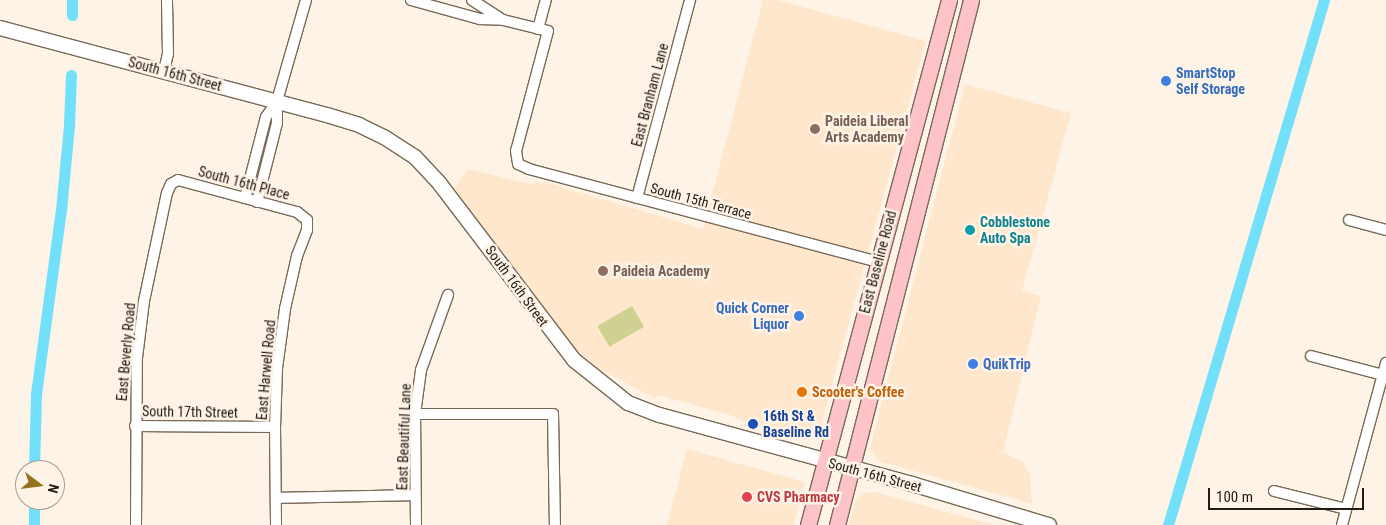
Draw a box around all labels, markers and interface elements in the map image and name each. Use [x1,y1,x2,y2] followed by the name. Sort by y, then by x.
[628,41,672,149] street label: East Branham Lane
[127,53,223,95] street label: South 16th Street
[1176,65,1245,98] place label: SmartStop Self Storage
[1160,75,1172,87] marker: SmartStop Self Storage
[825,113,908,146] place label: Paideia Liberal Arts Academy
[809,123,821,135] marker: Paideia Liberal Arts Academy
[197,163,291,203] street label: South 16th Place
[648,179,754,223] street label: South 15th Terrace
[856,209,900,315] street label: East Baseline Road
[980,214,1050,246] place label: Cobblestone Auto Spa
[964,224,976,236] marker: Cobblestone Auto Spa
[482,242,552,330] street label: South 16th Street
[613,263,710,279] place label: Paideia Academy
[597,265,609,277] marker: Paideia Academy
[716,300,789,332] place label: Quick Corner Liquor
[113,302,139,402] street label: East Beverly Road
[793,310,805,322] marker: Quick Corner Liquor
[253,319,279,421] street label: East Harwell Road
[983,356,1031,372] place label: QuikTrip
[967,358,979,370] marker: QuikTrip
[394,383,414,491] street label: East Beautiful Lane
[812,384,904,400] place label: Scooter's Coffee
[796,386,808,398] marker: Scooter's Coffee
[142,403,238,421] street label: South 17th Street
[763,408,829,441] place label: 16th St & Baseline Rd
[747,418,759,430] marker: 16th St & Baseline Rd
[827,454,923,496] street label: South 16th Street
[15,460,65,510] north arrow
[1211,478,1367,510] scale bar
[45,482,62,495] text: N
[1216,488,1253,506] text: 100 m
[757,489,840,505] place label: CVS Pharmacy
[741,491,753,503] marker: CVS Pharmacy

